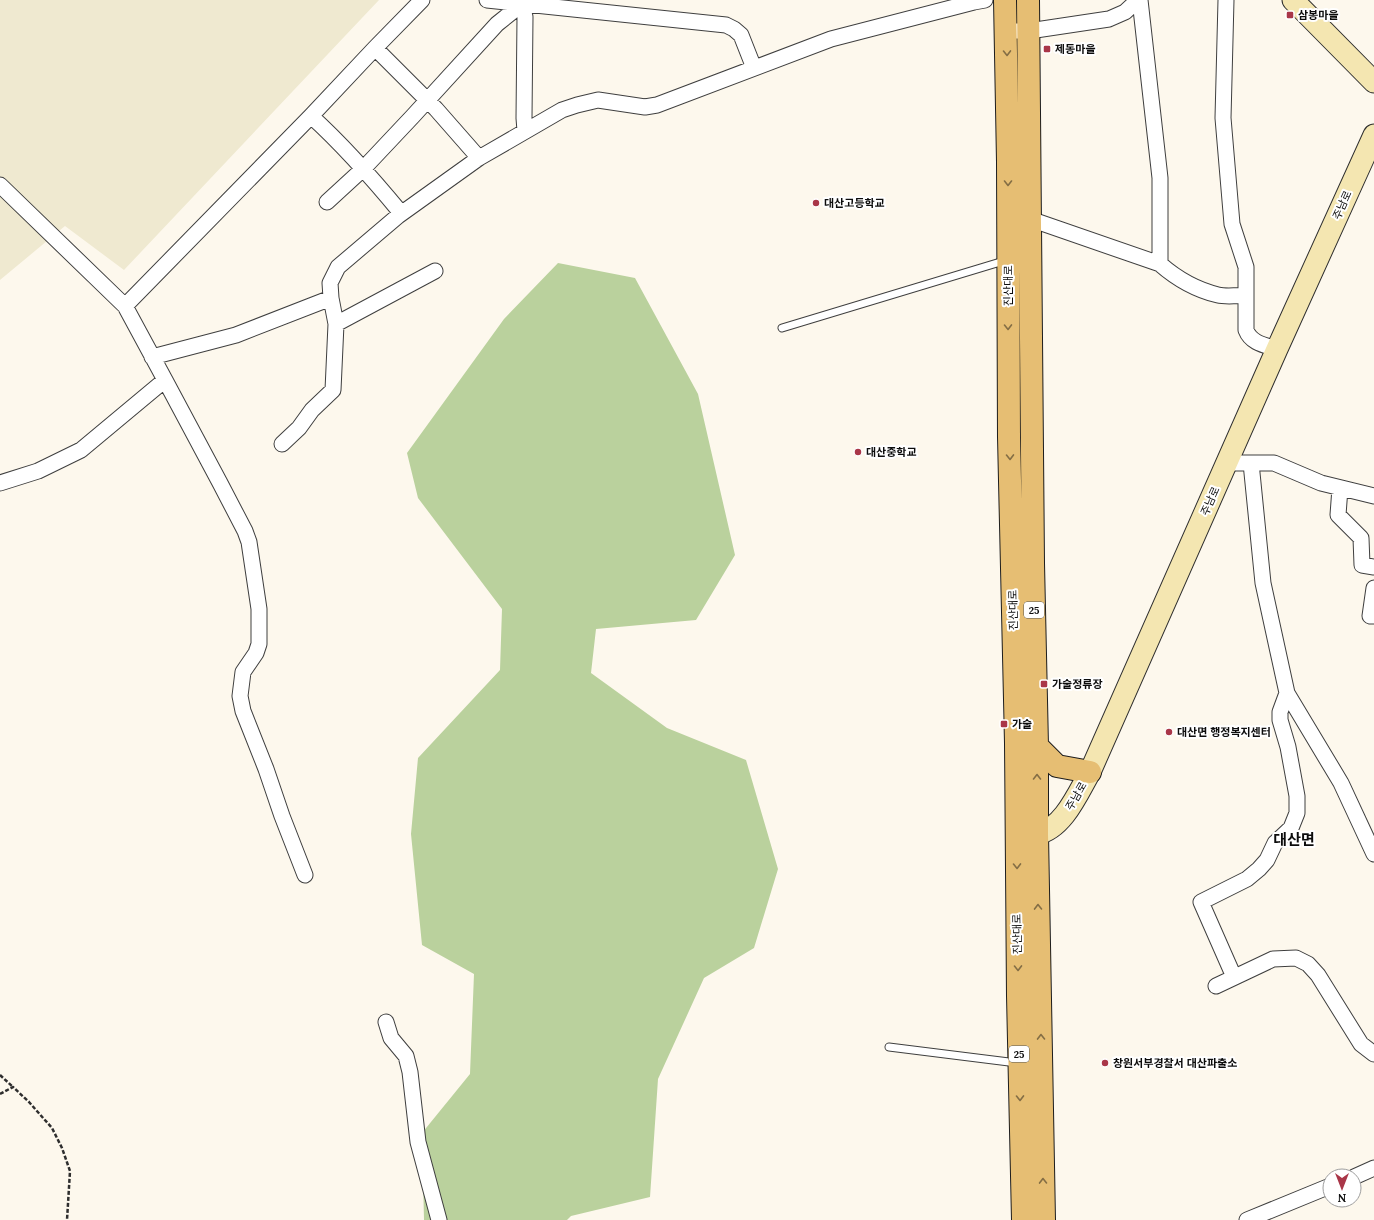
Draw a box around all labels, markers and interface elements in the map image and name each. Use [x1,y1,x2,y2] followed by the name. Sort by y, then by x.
[1298,8,1338,22] place label: 삼봉마을
[1285,10,1295,20] marker: 삼봉마을
[1055,42,1095,56] place label: 제동마을
[1042,44,1052,54] marker: 제동마을
[1002,50,1011,56] one-way arrow
[1004,180,1012,186] one-way arrow
[1329,188,1355,222] street label: 주남로
[824,196,885,210] place label: 대산고등학교
[811,198,821,208] marker: 대산고등학교
[1001,266,1015,306] street label: 진산대로
[1004,324,1012,330] one-way arrow
[866,445,917,459] place label: 대산중학교
[853,447,863,457] marker: 대산중학교
[1006,454,1014,460] one-way arrow
[1197,484,1223,518] street label: 주남로
[1006,590,1020,630] street label: 진산대로
[1024,602,1044,618] road number: 25
[1052,677,1103,691] place label: 가술정류장
[1039,679,1049,689] marker: 가술정류장
[1012,717,1032,731] place label: 가술
[999,719,1009,729] marker: 가술
[1177,725,1271,739] place label: 대산면 행정복지센터
[1164,727,1174,737] marker: 대산면 행정복지센터
[1033,774,1041,780] one-way arrow
[1062,779,1090,813] street label: 주남로
[1273,830,1315,849] district label: 대산면
[1012,863,1021,869] one-way arrow
[1034,904,1042,910] one-way arrow
[1010,914,1024,954] street label: 진산대로
[1014,965,1022,971] one-way arrow
[1036,1034,1045,1040] one-way arrow
[1009,1046,1029,1062] road number: 25
[1113,1056,1237,1070] place label: 창원서부경찰서 대산파출소
[1100,1058,1110,1068] marker: 창원서부경찰서 대산파출소
[1016,1095,1024,1101] one-way arrow
[1322,1168,1362,1208] north arrow
[1039,1178,1047,1184] one-way arrow
[1337,1191,1346,1205] text: N

